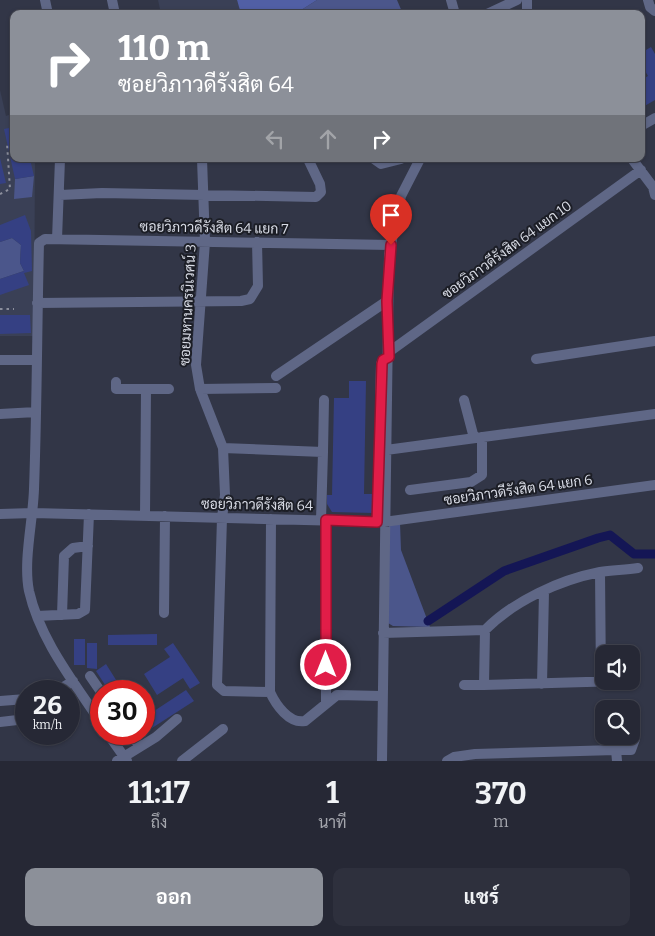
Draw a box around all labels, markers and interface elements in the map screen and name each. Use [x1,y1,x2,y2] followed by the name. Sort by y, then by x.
[118,27,210,69] text: 110 m
[35,30,100,95] icon: right
[118,71,294,98] text: ซอยวิภาวดีรังสิต 64
[261,125,289,153] icon: left
[314,125,342,153] icon: ahead
[367,125,395,153] icon: right
[370,194,412,245] pin
[438,196,575,303] street label: ซอยวิภาวดีรังสิต 64 แยก 10
[377,201,405,229] icon: arrive
[140,217,288,238] street label: ซอยวิภาวดีรังสิต 64 แยก 7
[175,244,200,366] street label: ซอยมหานครนิเวศน์ 3
[442,470,593,509] street label: ซอยวิภาวดีรังสิต 64 แยก 6
[201,495,313,514] street label: ซอยวิภาวดีรังสิต 64
[299,638,351,690] position arrow
[595,645,640,745] map controls
[595,645,640,690] button: sound
[90,680,155,745] speed limit sign: 30
[33,691,62,721] text: 26
[595,700,640,745] button: search
[33,718,62,732] text: km/h
[128,775,190,811] text: 11:17
[326,775,339,811] text: 1
[475,776,527,812] text: 370
[493,812,508,831] text: m
[151,813,167,832] text: ถึง
[318,813,347,832] text: นาที
[25,868,323,926] button: ออก
[333,868,630,926] button: แชร์

